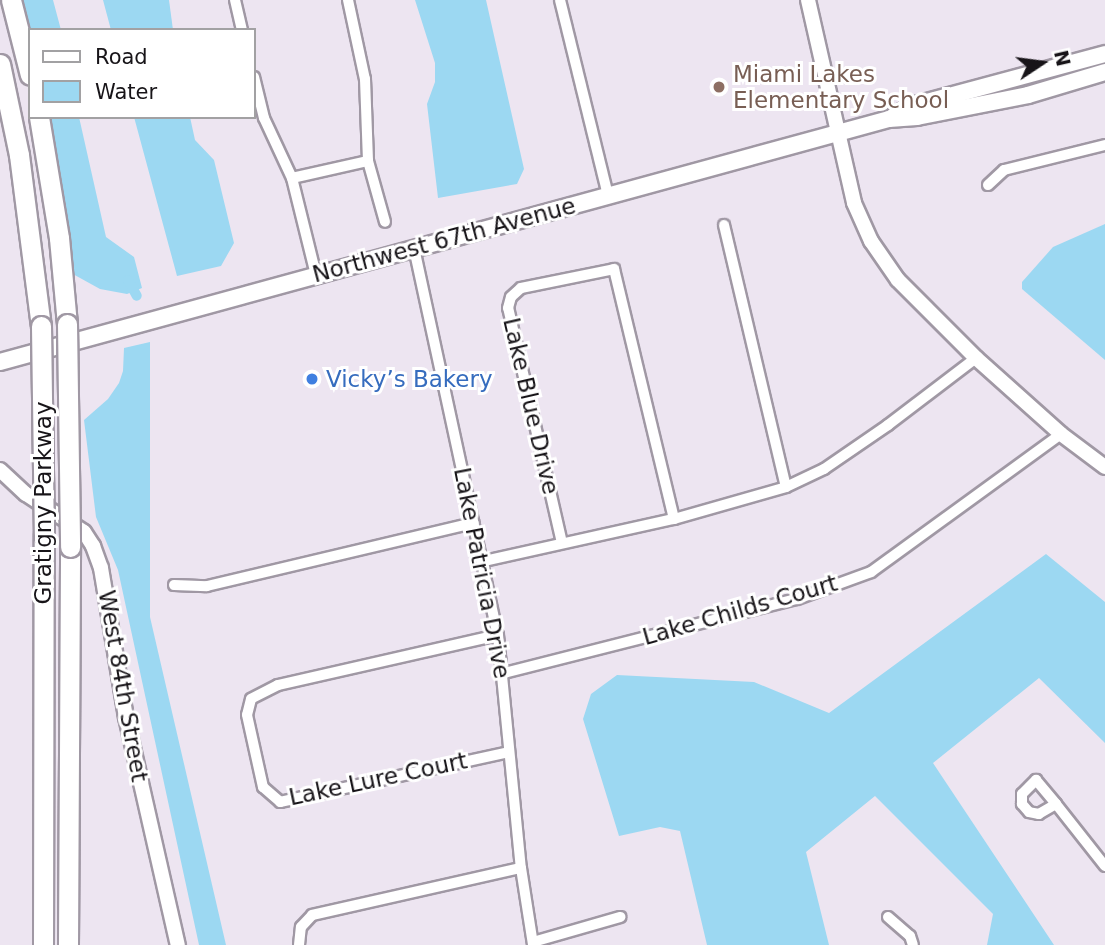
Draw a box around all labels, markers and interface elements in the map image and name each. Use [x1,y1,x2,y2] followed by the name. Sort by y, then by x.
[28,28,256,119] legend
[1007,28,1077,98] north arrow
[95,45,148,69] text: Road
[1050,48,1075,68] text: N
[733,60,949,114] place label: Miami Lakes Elementary School
[711,79,727,95] marker: Miami Lakes Elementary School
[95,80,157,104] text: Water
[309,192,579,288] street label: Northwest 67th Avenue
[497,315,565,497] street label: Lake Blue Drive
[326,365,493,393] place label: Vicky’s Bakery
[304,371,320,387] marker: Vicky’s Bakery
[29,401,57,605] street label: Gratigny Parkway
[448,465,516,681] street label: Lake Patricia Drive
[639,569,841,651] street label: Lake Childs Court
[93,588,153,784] street label: West 84th Street
[286,747,470,811] street label: Lake Lure Court

